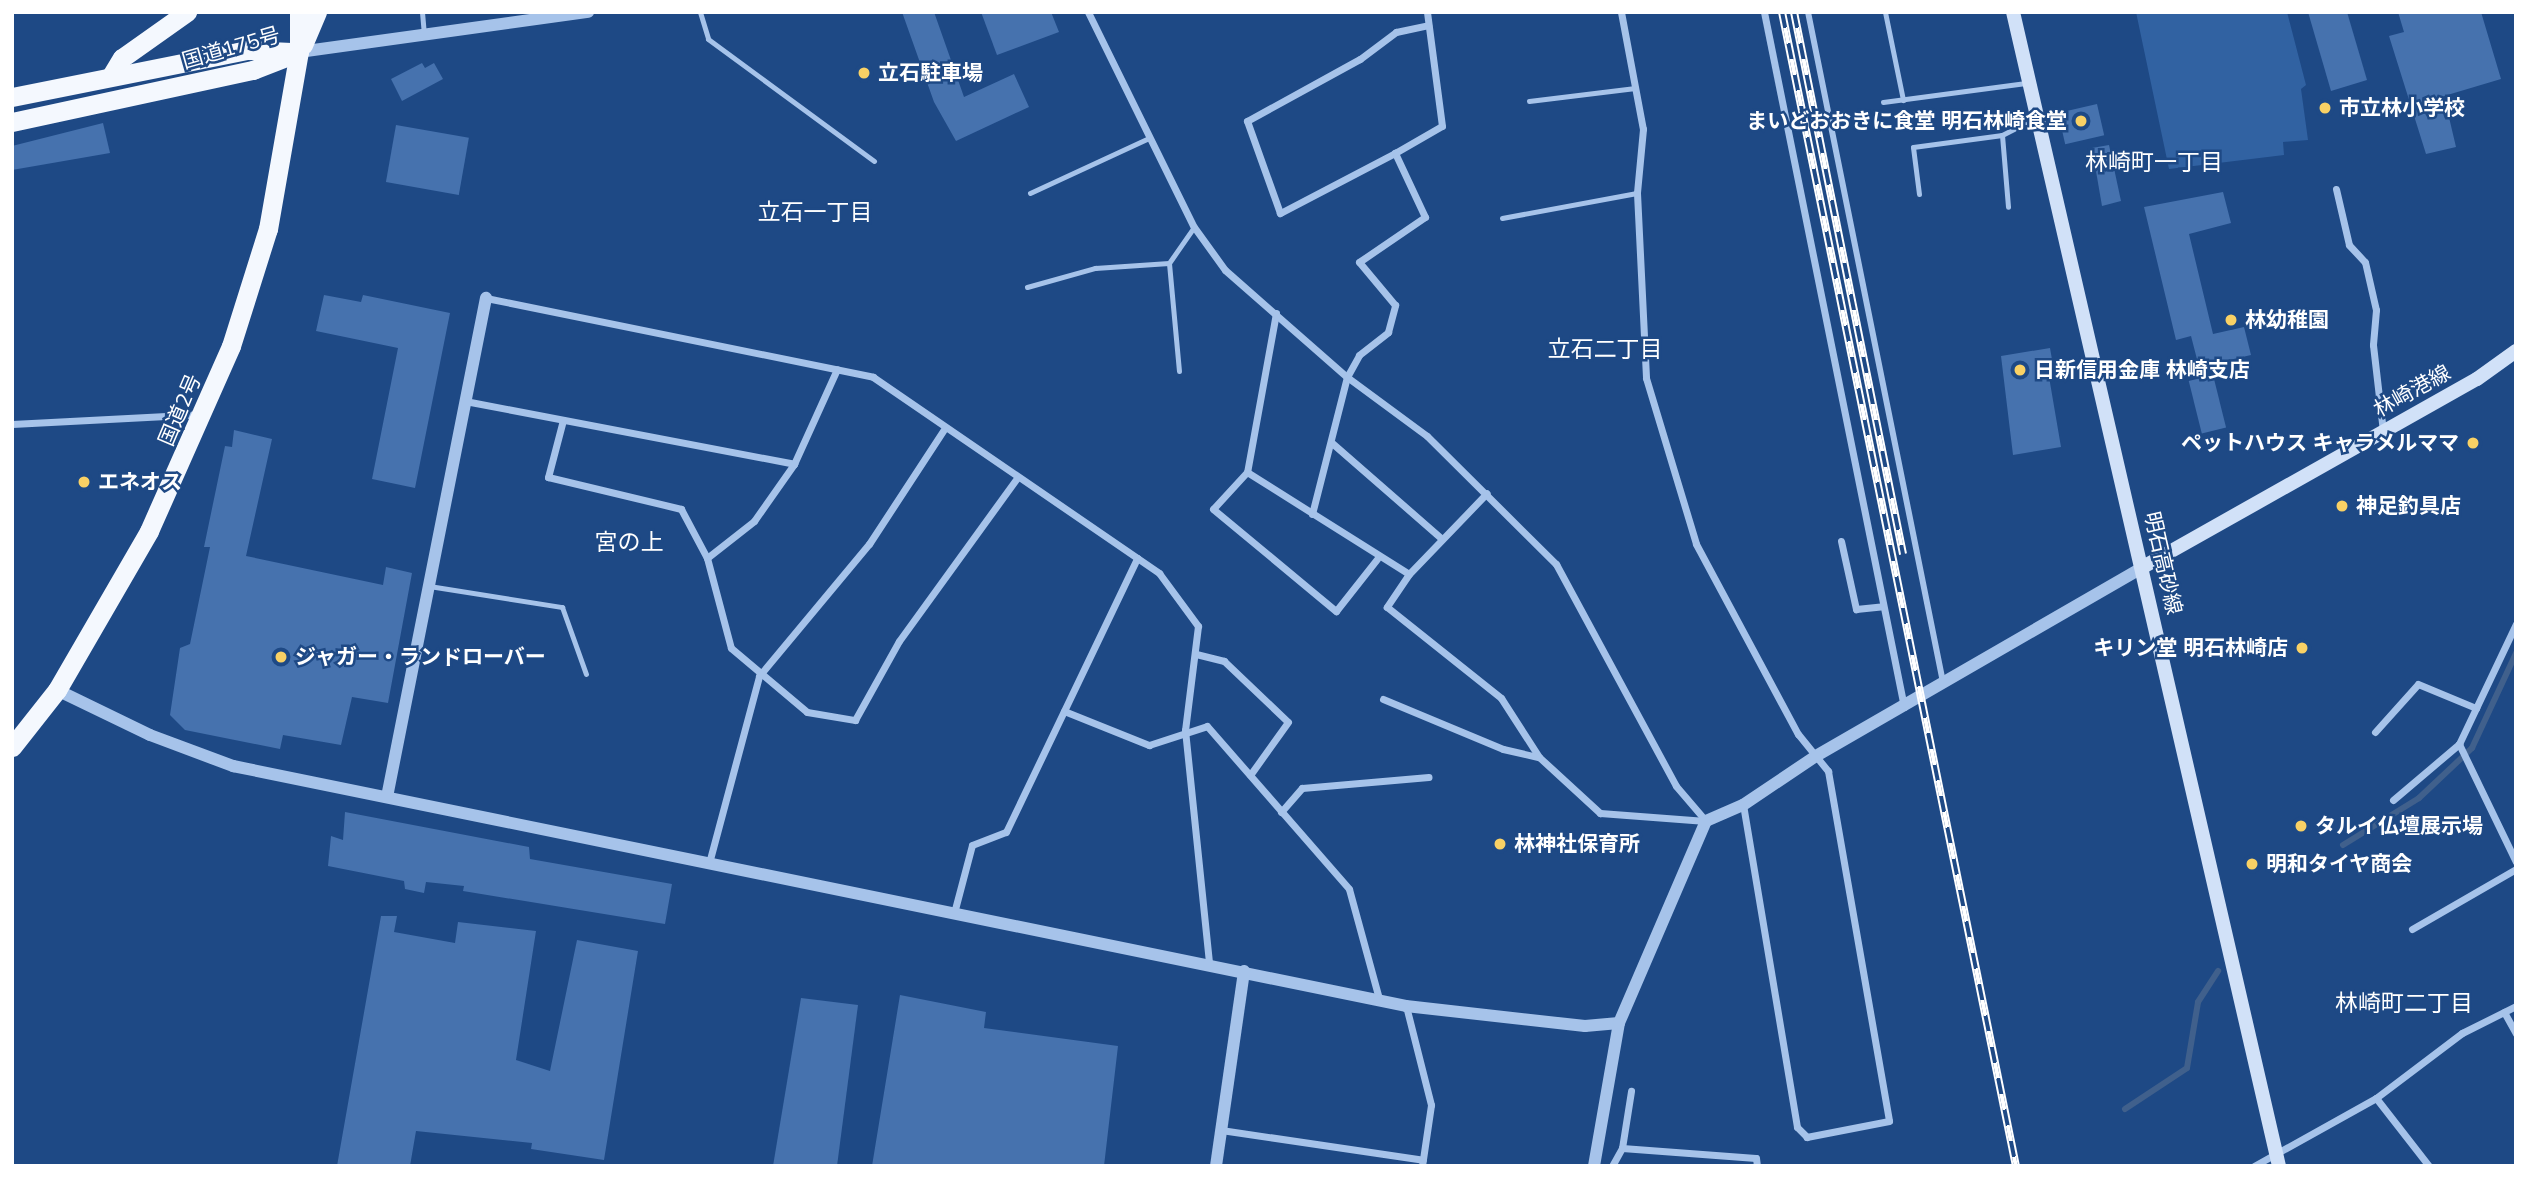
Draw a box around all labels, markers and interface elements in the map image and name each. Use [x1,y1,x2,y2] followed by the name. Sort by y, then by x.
[179,22,283,74] street label: 国道175号
[878,60,983,86] place label: 立石駐車場
[856,65,872,81] marker: 立石駐車場
[2339,95,2465,121] place label: 市立林小学校
[2317,100,2333,116] marker: 市立林小学校
[1746,108,2067,134] place label: まいどおおきに食堂 明石林崎食堂
[2073,113,2089,129] marker: まいどおおきに食堂 明石林崎食堂
[2085,149,2223,177] district label: 林崎町一丁目
[758,199,872,227] district label: 立石一丁目
[2245,307,2329,333] place label: 林幼稚園
[2223,312,2239,328] marker: 林幼稚園
[1548,336,1662,364] district label: 立石二丁目
[2034,357,2250,383] place label: 日新信用金庫 林崎支店
[2369,360,2455,422] street label: 林崎港線
[2012,362,2028,378] marker: 日新信用金庫 林崎支店
[154,370,206,450] street label: 国道2号
[2180,430,2459,456] place label: ペットハウス キャラメルママ
[2465,435,2481,451] marker: ペットハウス キャラメルママ
[98,469,182,495] place label: エネオス
[76,474,92,490] marker: エネオス
[2356,493,2461,519] place label: 神足釣具店
[2334,498,2350,514] marker: 神足釣具店
[2139,509,2187,617] street label: 明石高砂線
[595,529,663,557] district label: 宮の上
[2093,635,2288,661] place label: キリン堂 明石林崎店
[2294,640,2310,656] marker: キリン堂 明石林崎店
[295,644,547,670] place label: ジャガー・ランドローバー
[273,649,289,665] marker: ジャガー・ランドローバー
[2315,813,2483,839] place label: タルイ仏壇展示場
[2293,818,2309,834] marker: タルイ仏壇展示場
[1514,831,1640,857] place label: 林神社保育所
[1492,836,1508,852] marker: 林神社保育所
[2266,851,2413,877] place label: 明和タイヤ商会
[2244,856,2260,872] marker: 明和タイヤ商会
[2335,990,2473,1018] district label: 林崎町二丁目

